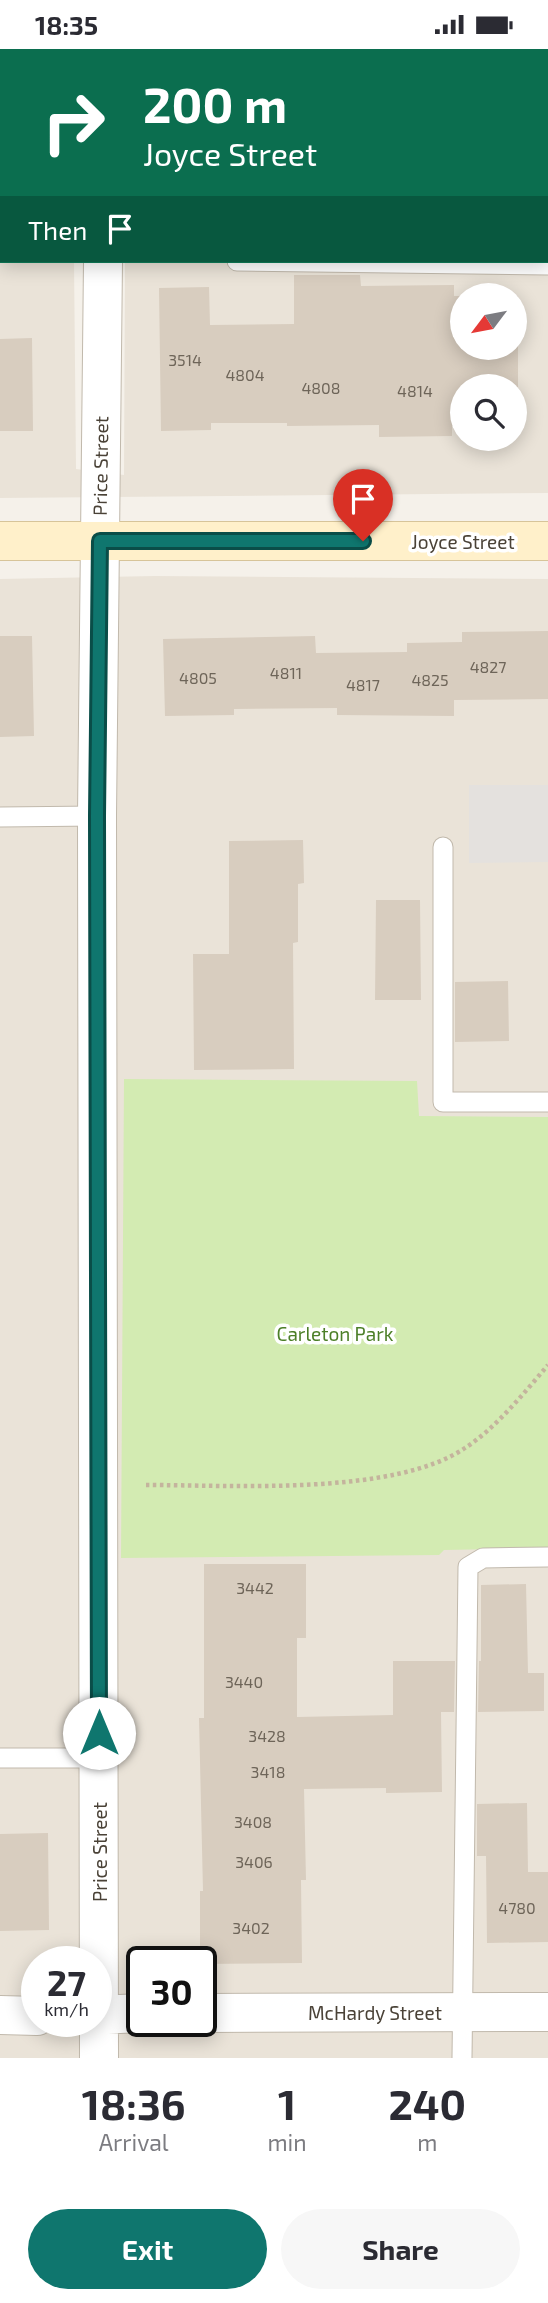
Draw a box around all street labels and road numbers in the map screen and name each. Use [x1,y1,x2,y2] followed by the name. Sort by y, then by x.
[88,416,112,516] street label: Price Street
[411,530,515,553] street label: Joyce Street
[88,1802,111,1902] street label: Price Street
[308,2001,442,2024] street label: McHardy Street

